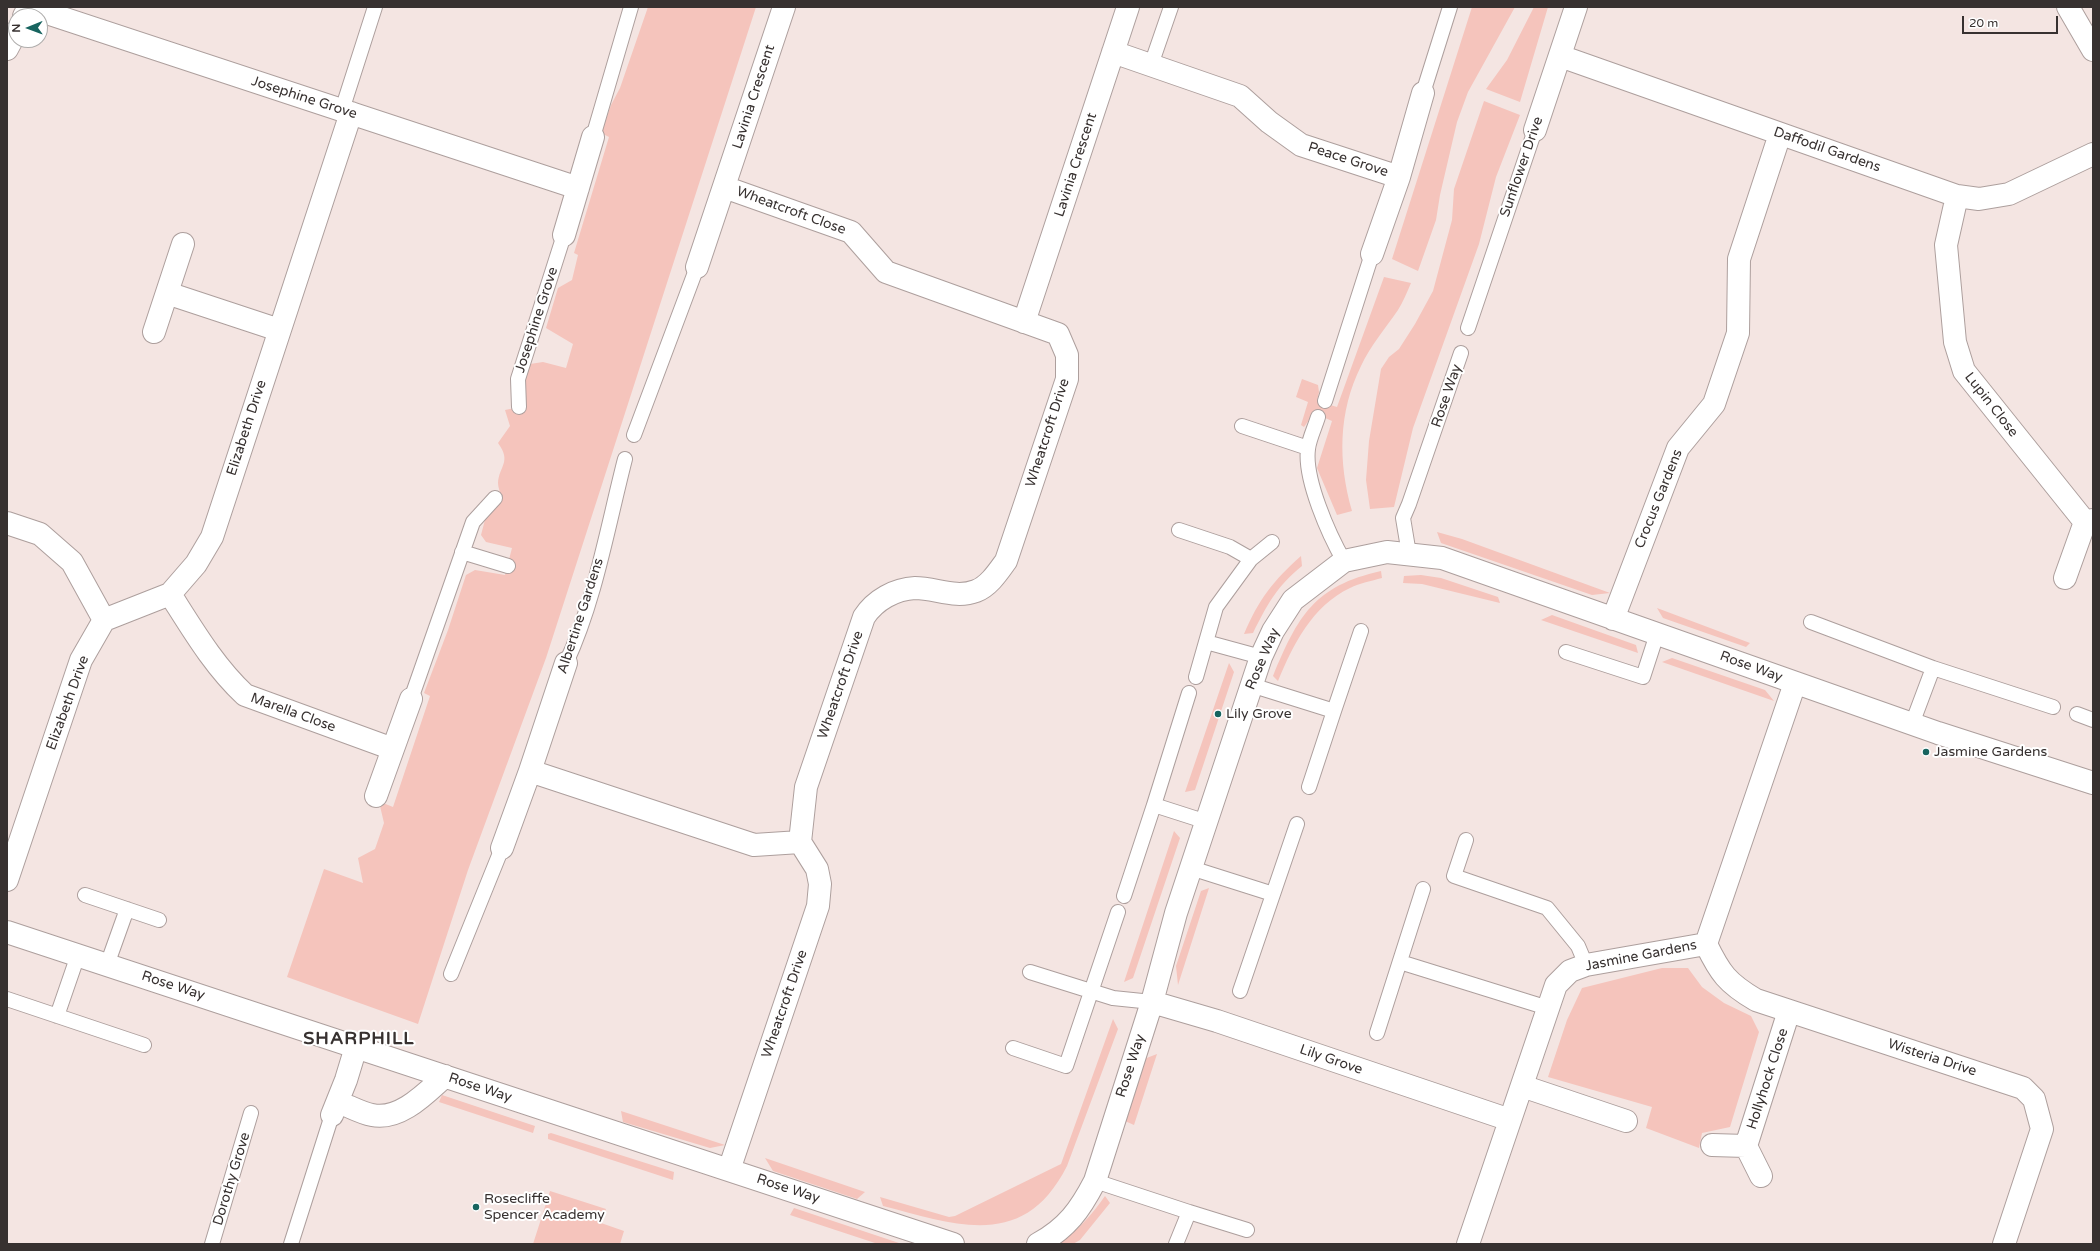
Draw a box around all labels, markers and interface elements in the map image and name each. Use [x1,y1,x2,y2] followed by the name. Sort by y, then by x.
[8,8,48,48] north arrow
[1964,8,2060,34] scale bar
[1969,16,1998,30] text: 20 m
[10,24,23,33] text: N
[729,43,779,151] street label: Lavinia Crescent
[249,73,359,123] street label: Josephine Grove
[1051,111,1101,219] street label: Lavinia Crescent
[1497,115,1547,219] street label: Sunflower Drive
[1771,124,1883,176] street label: Daffodil Gardens
[1306,139,1390,181] street label: Peace Grove
[734,183,848,239] street label: Wheatcroft Close
[512,265,562,375] street label: Josephine Grove
[1428,362,1466,430] street label: Rose Way
[1961,369,2021,441] street label: Lupin Close
[1023,377,1073,489] street label: Wheatcroft Drive
[224,378,270,478] street label: Elizabeth Drive
[1631,447,1687,551] street label: Crocus Gardens
[554,556,608,676] street label: Albertine Gardens
[1242,626,1284,692] street label: Rose Way
[815,629,867,741] street label: Wheatcroft Drive
[1717,648,1785,686] street label: Rose Way
[43,653,93,753] street label: Elizabeth Drive
[248,690,338,736] street label: Marella Close
[1226,706,1292,722] place label: Lily Grove
[1213,709,1223,719] marker: Lily Grove
[1934,744,2047,760] place label: Jasmine Gardens
[1921,747,1931,757] marker: Jasmine Gardens
[1584,937,1698,975] street label: Jasmine Gardens
[759,948,811,1060] street label: Wheatcroft Drive
[139,968,207,1004] street label: Rose Way
[1744,1026,1792,1132] street label: Hollyhock Close
[303,1028,415,1050] district label: SHARPHILL
[1113,1032,1149,1100] street label: Rose Way
[1886,1036,1978,1080] street label: Wisteria Drive
[1297,1041,1365,1079] street label: Lily Grove
[446,1070,514,1106] street label: Rose Way
[210,1130,254,1228] street label: Dorothy Grove
[754,1171,822,1207] street label: Rose Way
[484,1191,605,1224] place label: Rosecliffe Spencer Academy
[471,1202,481,1212] marker: Rosecliffe Spencer Academy

